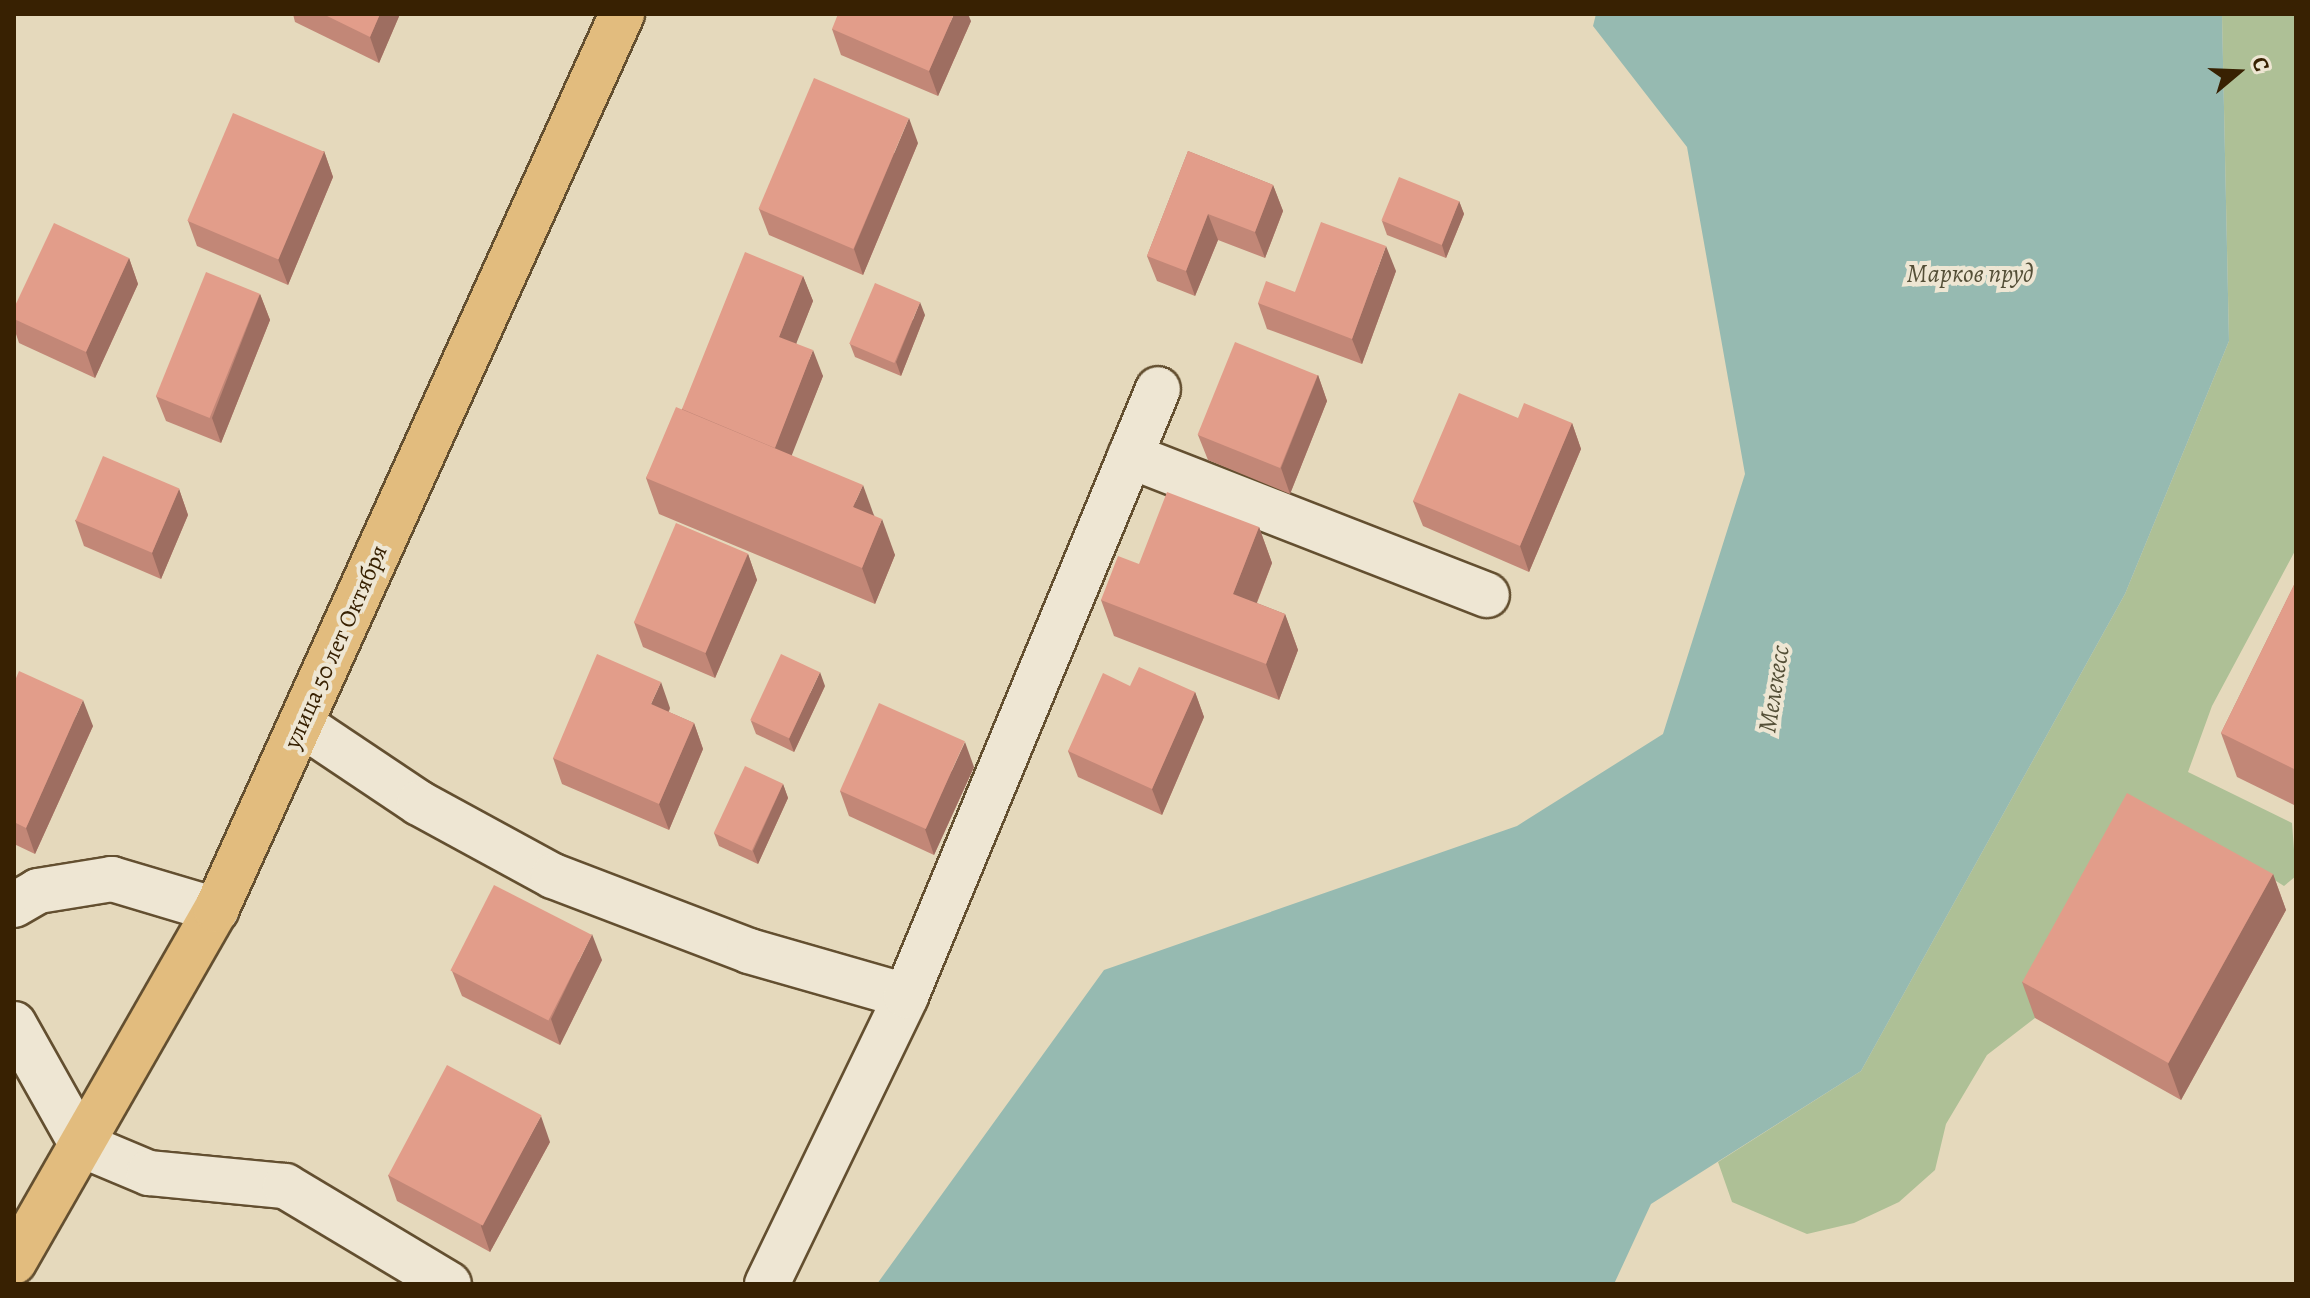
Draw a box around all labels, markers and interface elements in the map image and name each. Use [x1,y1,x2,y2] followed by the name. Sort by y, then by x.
[2198,32,2278,112] north arrow
[2244,53,2277,75] text: С
[1907,258,2033,290] water label: Марков пруд
[278,541,394,753] street label: улица 50 лет Октября
[1752,643,1796,735] water label: Мелекесс

